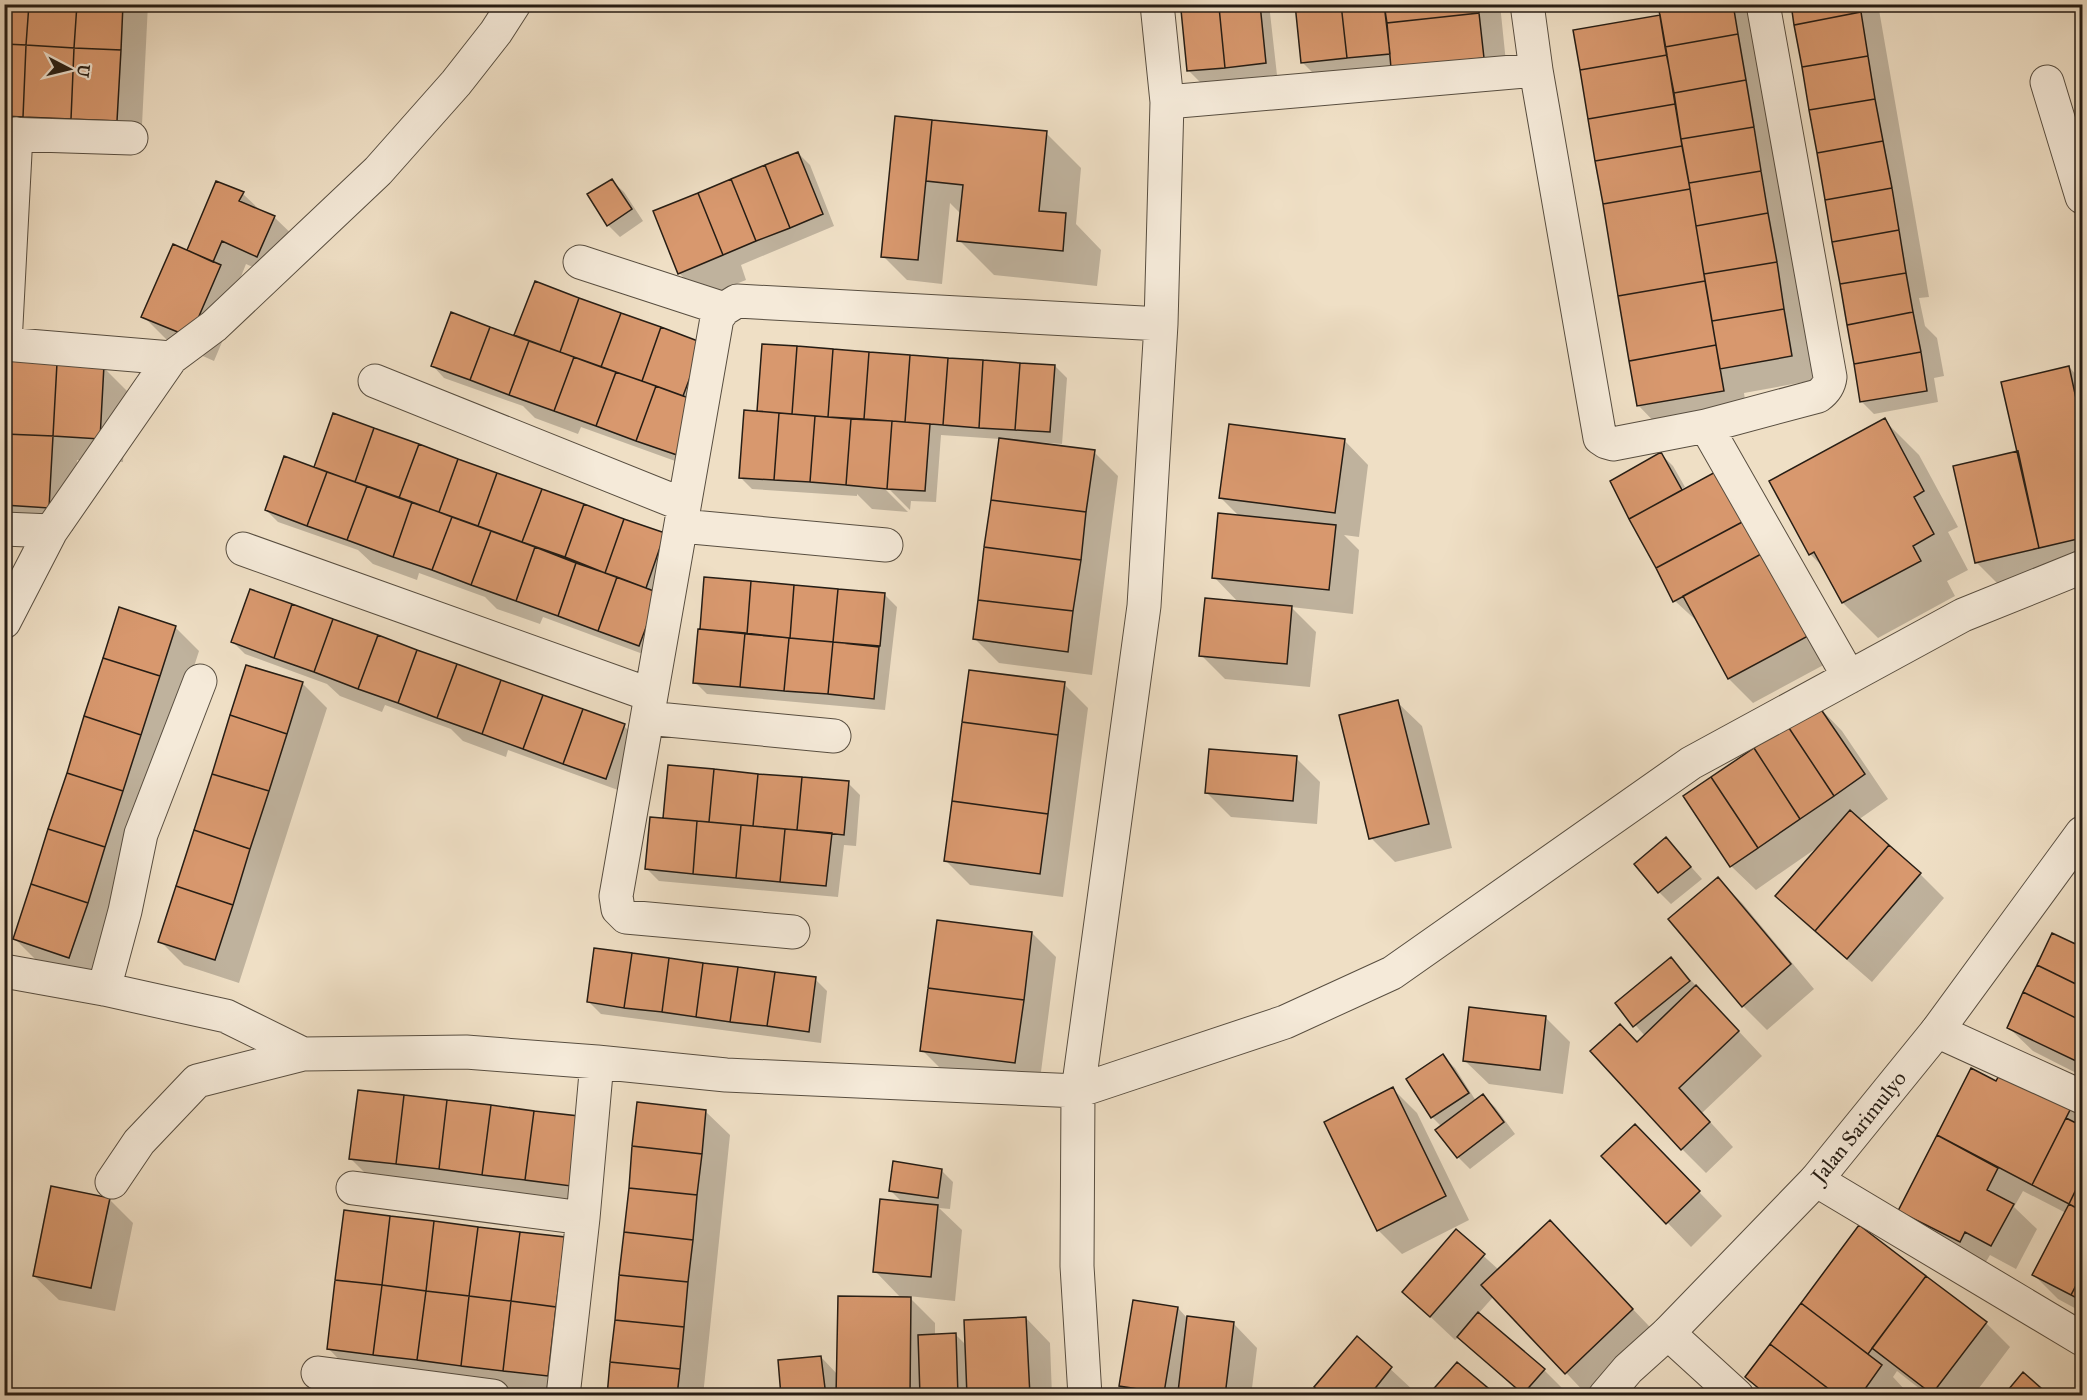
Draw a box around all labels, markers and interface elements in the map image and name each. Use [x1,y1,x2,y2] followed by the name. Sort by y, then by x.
[39,39,99,99] north arrow
[73,63,94,79] text: U
[1805,1066,1912,1190] street label: Jalan Sarimulyo

